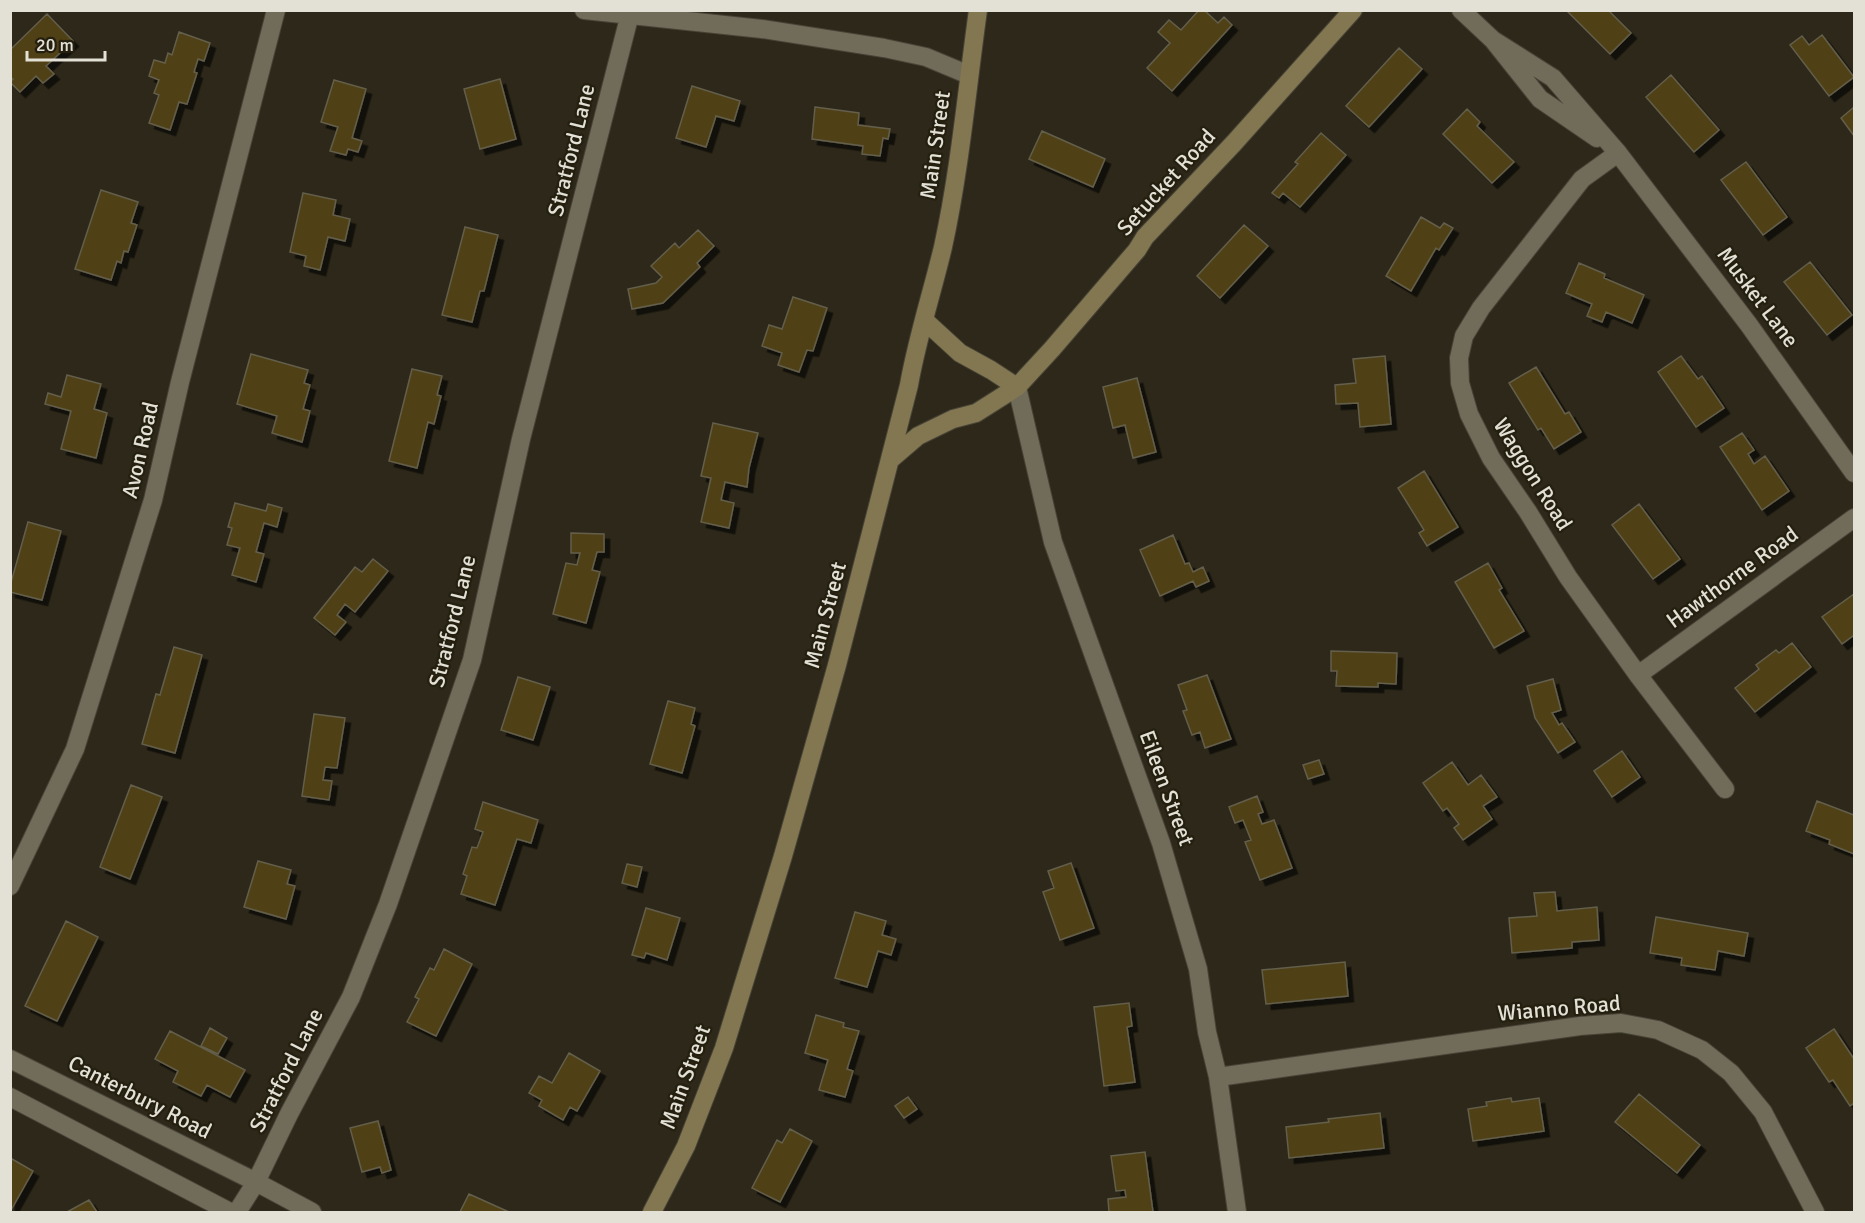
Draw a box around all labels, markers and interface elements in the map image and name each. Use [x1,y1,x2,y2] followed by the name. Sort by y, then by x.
[27,24,105,62] scale bar
[36,34,74,56] text: 20 m
[542,81,600,219] street label: Stratford Lane
[914,89,956,201] street label: Main Street
[1111,123,1221,241] street label: Setucket Road
[1711,241,1805,353] street label: Musket Lane
[116,399,164,501] street label: Avon Road
[1488,413,1578,535] street label: Waggon Road
[1661,520,1803,634] street label: Hawthorne Road
[423,552,481,690] street label: Stratford Lane
[798,559,852,671] street label: Main Street
[1134,727,1200,850] street label: Eileen Street
[1496,989,1622,1027] street label: Wianno Road
[243,1004,329,1136] street label: Stratford Lane
[654,1021,716,1133] street label: Main Street
[64,1049,216,1145] street label: Canterbury Road

